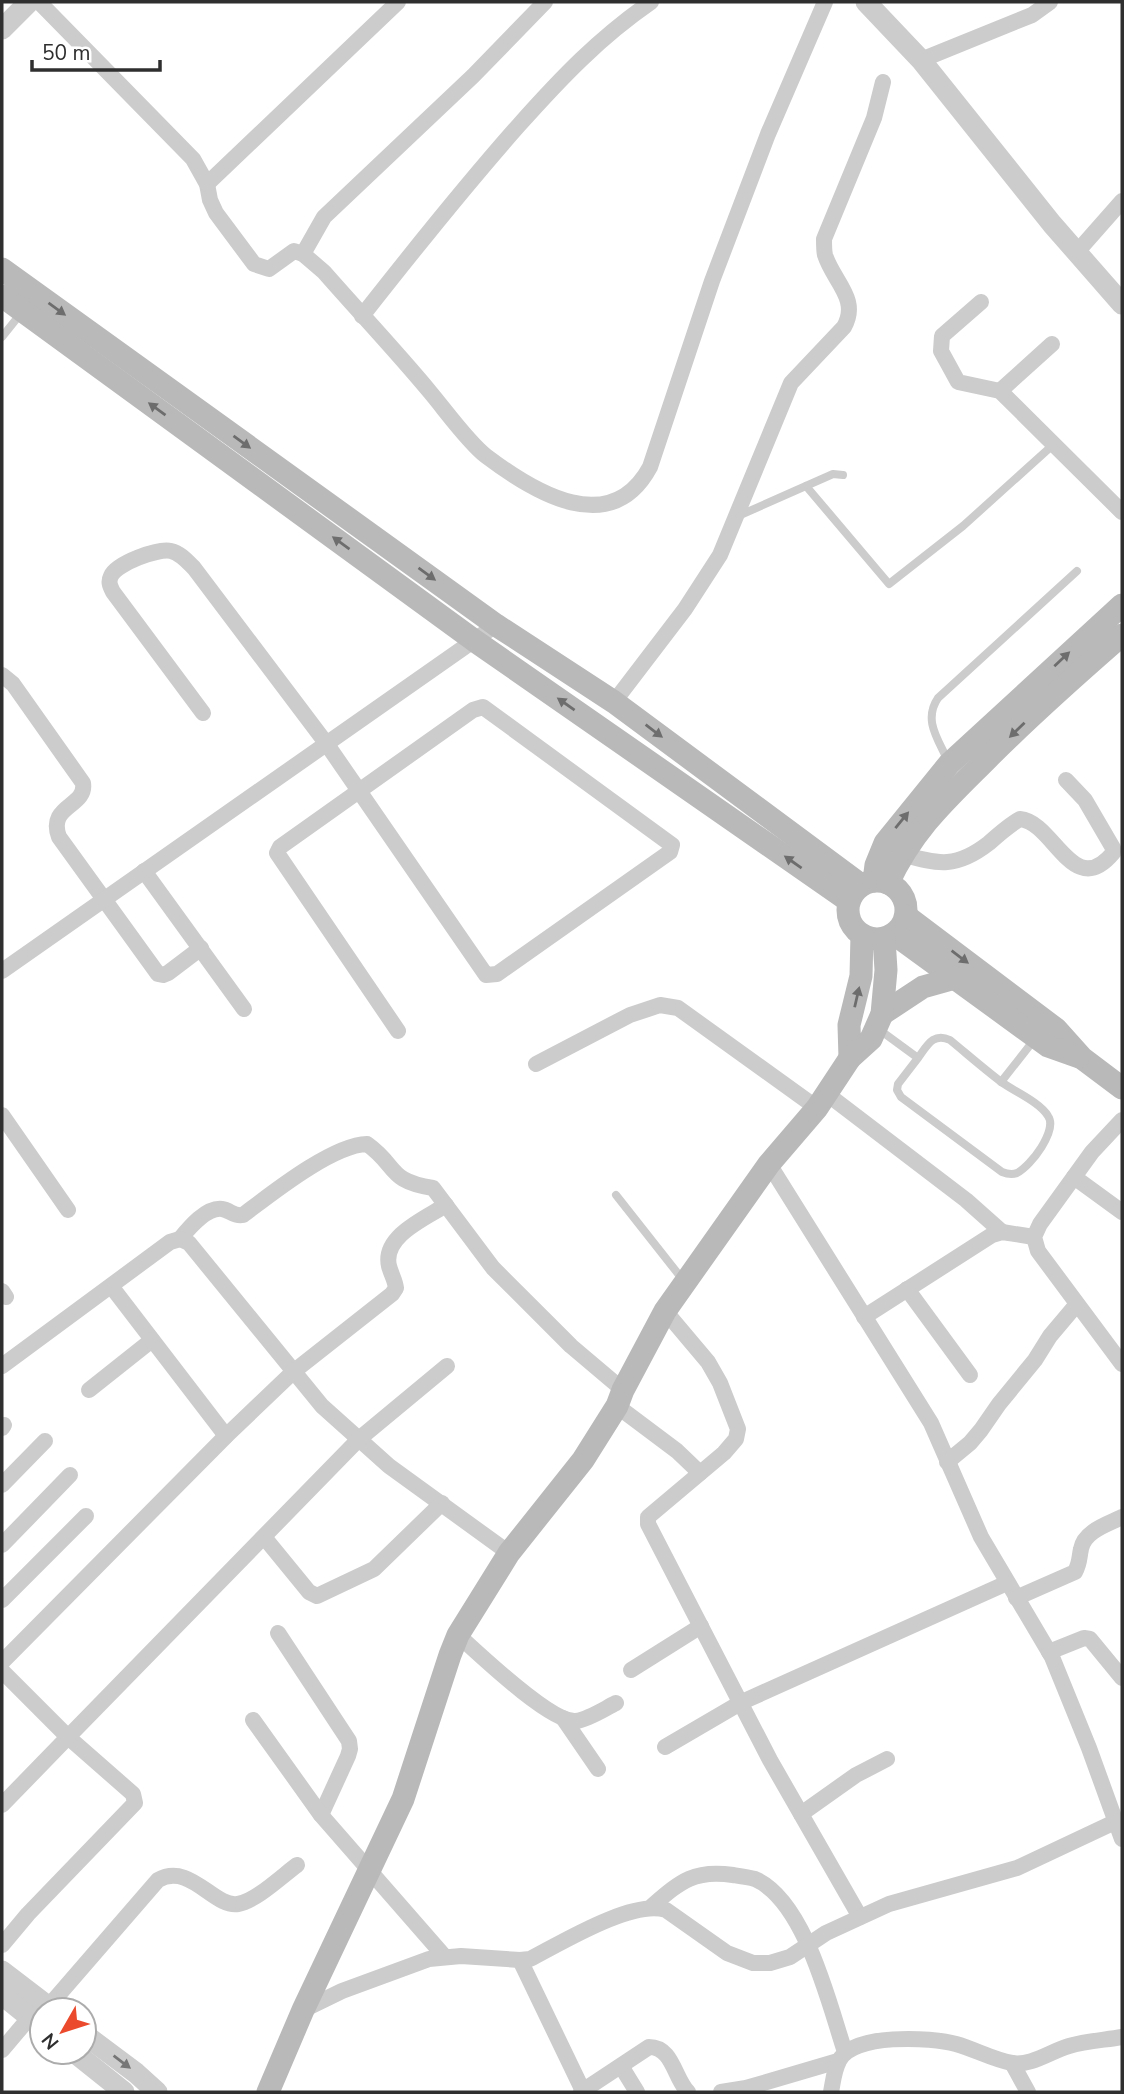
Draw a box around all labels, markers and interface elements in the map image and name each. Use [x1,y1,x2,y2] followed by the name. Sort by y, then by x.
[32,28,159,72] scale bar
[42,39,91,67] text: 50 m
[48,302,66,316] one-way arrow
[148,402,166,416] one-way arrow
[233,434,251,448] one-way arrow
[332,536,350,550] one-way arrow
[417,567,435,582] one-way arrow
[1054,651,1071,668] one-way arrow
[557,697,575,711] one-way arrow
[1009,722,1025,738] one-way arrow
[645,724,663,738] one-way arrow
[894,812,909,829] one-way arrow
[784,855,802,869] one-way arrow
[951,950,969,965] one-way arrow
[852,986,863,1008] one-way arrow
[28,1996,98,2066] north arrow
[36,2027,65,2055] text: N
[112,2055,131,2069] one-way arrow

